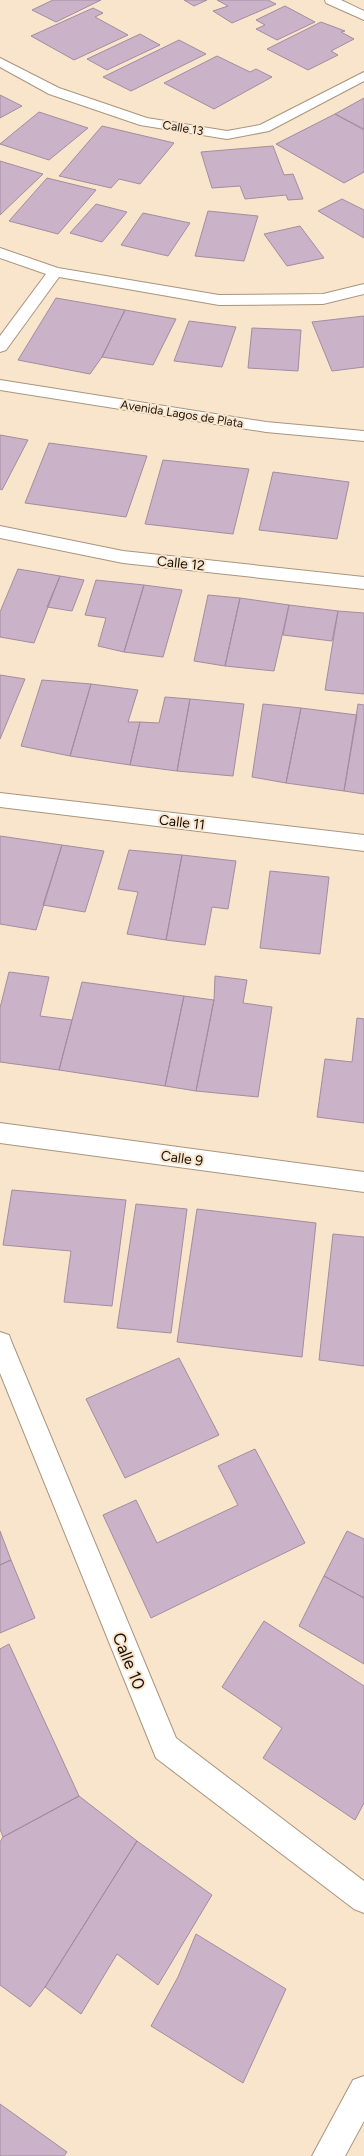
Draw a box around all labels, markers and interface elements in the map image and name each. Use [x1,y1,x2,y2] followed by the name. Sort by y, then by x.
[162,118,204,138] street label: Calle 13
[120,397,244,431] street label: Avenida Lagos de Plata
[156,553,206,574] street label: Calle 12
[158,811,206,834] street label: Calle 11
[160,1147,204,1170] street label: Calle 9
[109,1630,150,1693] street label: Calle 10

